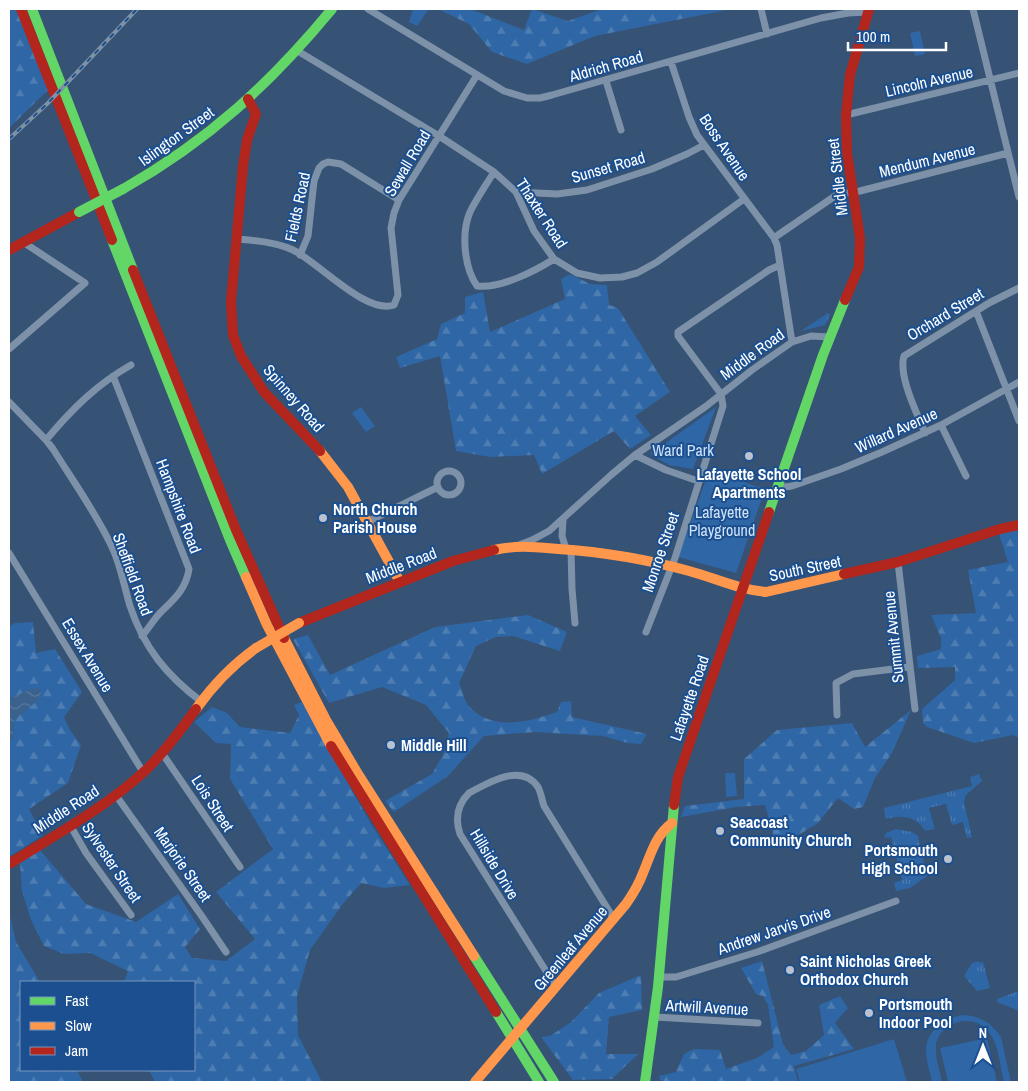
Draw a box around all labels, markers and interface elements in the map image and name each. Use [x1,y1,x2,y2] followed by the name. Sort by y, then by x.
[848,20,946,52] scale bar
[856,26,890,47] text: 100 m
[566,45,645,87] street label: Aldrich Road
[883,60,975,102] street label: Lincoln Avenue
[134,101,218,171] street label: Islington Street
[695,109,755,185] street label: Boss Avenue
[379,126,435,200] street label: Sewall Road
[821,137,853,217] street label: Middle Street
[877,137,977,183] street label: Mendum Avenue
[569,146,647,188] street label: Sunset Road
[279,170,315,244] street label: Fields Road
[511,174,573,252] street label: Thaxter Road
[902,282,988,346] street label: Orchard Street
[715,323,789,385] street label: Middle Road
[258,359,330,437] street label: Spinney Road
[851,402,941,458] street label: Willard Avenue
[652,439,714,461] park label: Ward Park
[743,450,755,462] marker: Lafayette School Apartments
[151,456,207,556] street label: Hampshire Road
[697,463,802,503] place label: Lafayette School Apartments
[333,498,418,538] place label: North Church Parish House
[689,501,755,541] park label: Lafayette Playground
[636,509,684,595] street label: Monroe Street
[317,512,329,524] marker: North Church Parish House
[108,530,158,618] street label: Sheffield Road
[362,541,440,589] street label: Middle Road
[767,550,843,586] street label: South Street
[877,590,909,684] street label: Summit Avenue
[57,614,119,696] street label: Essex Avenue
[664,652,714,744] street label: Lafayette Road
[401,734,467,756] place label: Middle Hill
[385,739,397,751] marker: Middle Hill
[186,770,240,836] street label: Lois Street
[29,780,103,838] street label: Middle Road
[730,811,852,851] place label: Seacoast Community Church
[77,817,147,907] street label: Sylvester Street
[149,822,217,906] street label: Marjorie Street
[465,825,525,903] street label: Hillside Drive
[714,825,726,837] marker: Seacoast Community Church
[861,839,938,879] place label: Portsmouth High School
[942,853,954,865] marker: Portsmouth High School
[714,900,833,960] street label: Andrew Jarvis Drive
[528,901,612,995] street label: Greenleaf Avenue
[800,950,932,990] place label: Saint Nicholas Greek Orthodox Church
[784,964,796,976] marker: Saint Nicholas Greek Orthodox Church
[20,981,195,1071] legend
[65,990,89,1011] text: Fast
[879,993,953,1033] place label: Portsmouth Indoor Pool
[664,994,749,1020] street label: Artwill Avenue
[863,1007,875,1019] marker: Portsmouth Indoor Pool
[65,1015,92,1036] text: Slow
[958,1021,1008,1071] north arrow
[979,1024,987,1042] text: N
[65,1040,88,1061] text: Jam

